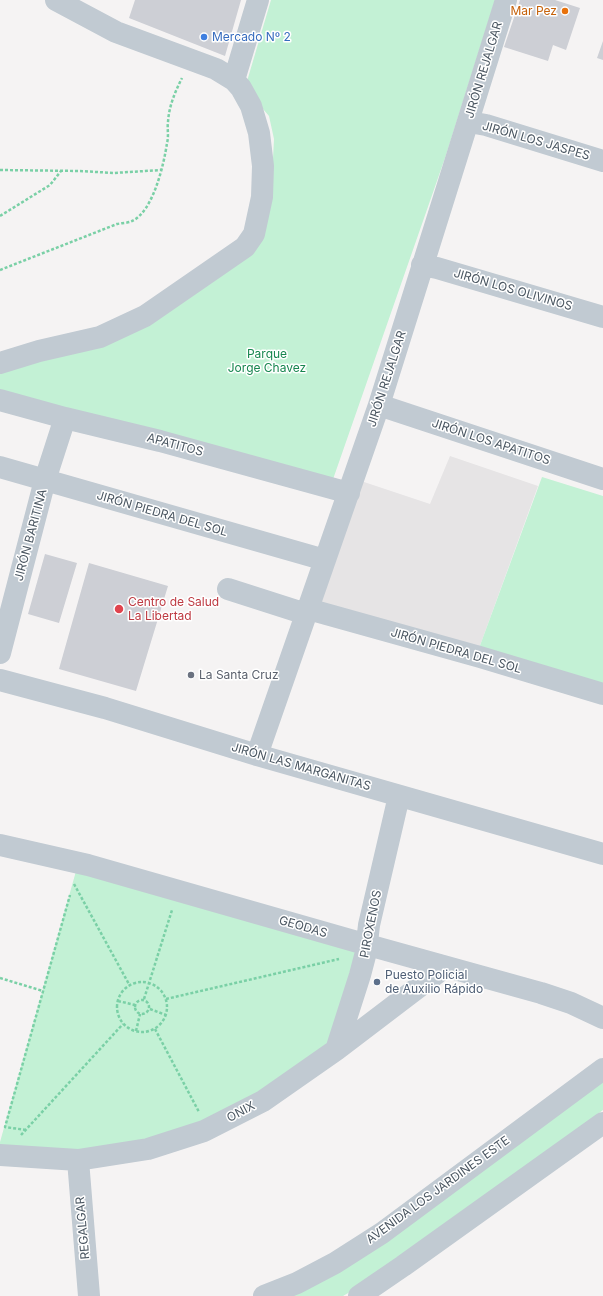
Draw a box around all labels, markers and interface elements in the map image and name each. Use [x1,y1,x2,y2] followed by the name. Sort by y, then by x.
[510,4,557,18] place label: Mar Pez
[560,6,570,16] marker: Mar Pez
[462,20,506,120] street label: JIRÓN REJALGAR
[212,30,291,44] place label: Mercado Nº 2
[199,32,209,42] marker: Mercado Nº 2
[481,119,591,163] street label: JIRÓN LOS JASPES
[452,266,574,314] street label: JIRÓN LOS OLIVINOS
[365,329,409,429] street label: JIRÓN REJALGAR
[228,347,306,375] park label: Parque Jorge Chavez
[430,416,552,468] street label: JIRÓN LOS APATITOS
[145,431,205,459] street label: APATITOS
[12,487,50,583] street label: JIRÓN BARITINA
[95,488,229,540] street label: JIRÓN PIEDRA DEL SOL
[128,595,219,623] place label: Centro de Salud La Libertad
[113,603,125,615] marker: Centro de Salud La Libertad
[389,625,523,677] street label: JIRÓN PIEDRA DEL SOL
[199,668,279,682] place label: La Santa Cruz
[186,670,196,680] marker: La Santa Cruz
[230,740,372,794] street label: JIRÓN LAS MARGANITAS
[357,889,385,959] street label: PIROXENOS
[277,913,329,941] street label: GEODAS
[385,968,483,996] place label: Puesto Policial de Auxilio Rápido
[372,977,382,987] marker: Puesto Policial de Auxilio Rápido
[225,1099,257,1125] street label: ONIX
[364,1133,512,1247] street label: AVENIDA LOS JARDINES ESTE
[73,1196,93,1260] street label: REGALGAR

